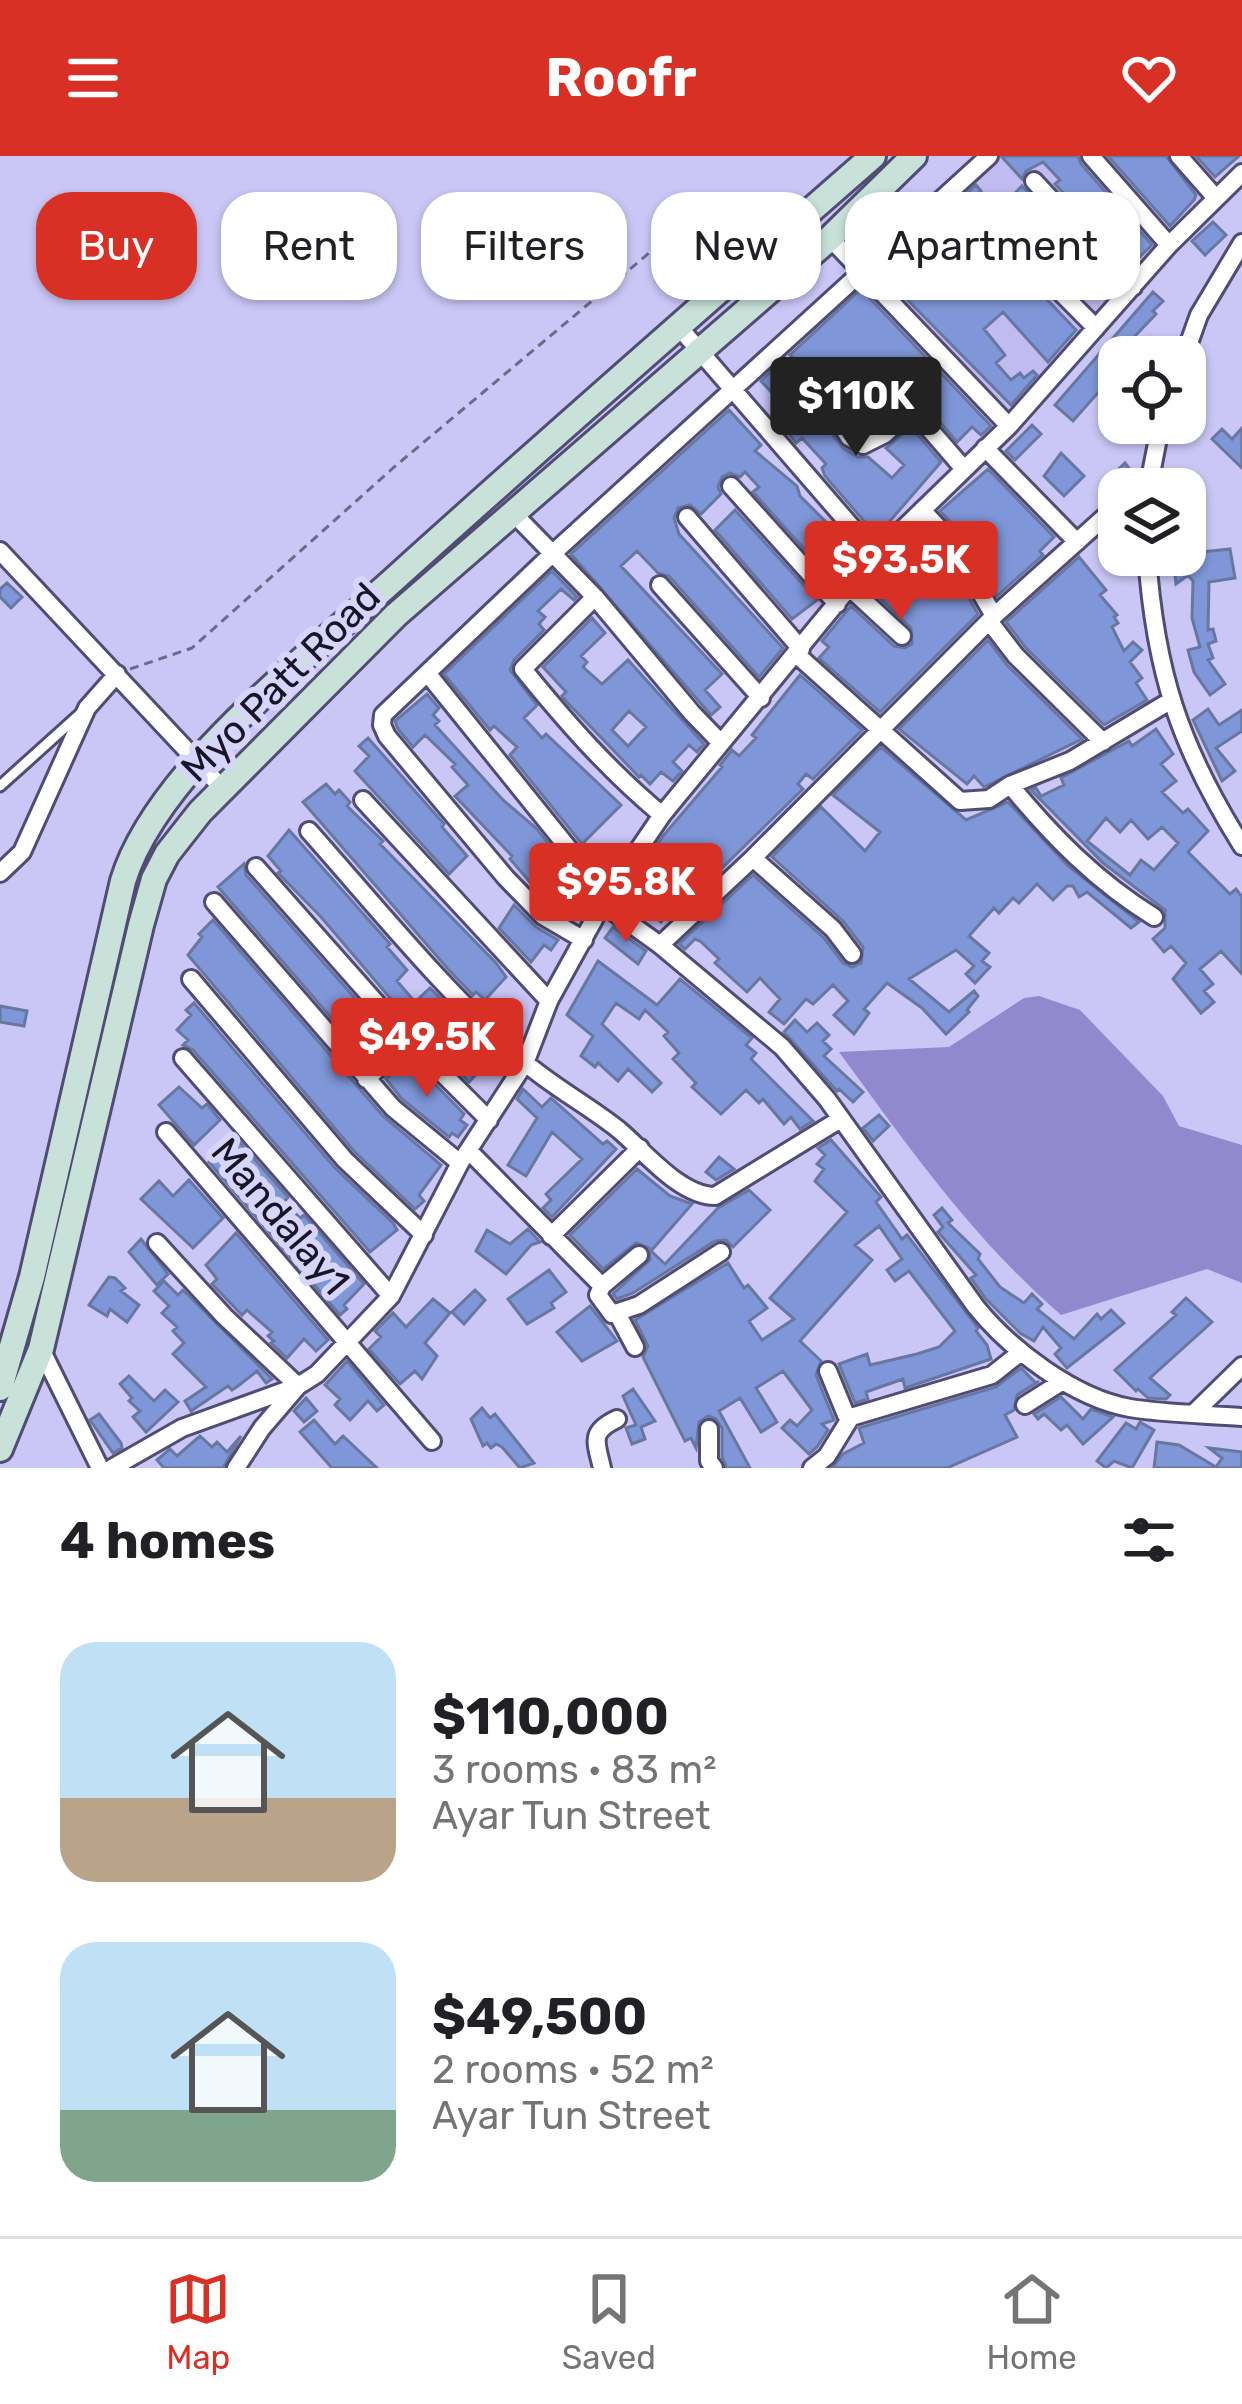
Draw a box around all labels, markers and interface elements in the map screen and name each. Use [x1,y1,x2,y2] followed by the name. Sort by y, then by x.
[60,45,126,111] icon: menu
[1116,45,1182,111] icon: heart
[545,46,697,110] text: Roofr
[36,192,197,300] chip: Buy
[221,192,397,300] chip: Rent
[421,192,627,300] chip: Filters
[651,192,821,300] chip: New
[845,192,1140,300] chip: Apartment
[1098,336,1206,576] map controls
[1098,336,1206,444] button: locate
[772,357,940,459] pin: $110K
[797,373,915,419] text: $110K
[1098,468,1206,576] button: layers
[803,521,999,623] pin: $93.5K
[832,537,970,583] text: $93.5K
[172,574,390,792] street label: Myo Patt Road
[528,843,724,945] pin: $95.8K
[556,859,696,905] text: $95.8K
[329,998,525,1100] pin: $49.5K
[358,1014,496,1060] text: $49.5K
[202,1129,359,1304] street label: Mandalay1
[1116,1507,1182,1573] icon: filters
[60,1510,275,1571] text: 4 homes
[432,1686,669,1747] text: $110,000
[156,1690,300,1834] icon: home
[432,1747,717,1793] text: 3 rooms · 83 m²
[432,1793,711,1839] text: Ayar Tun Street
[432,1986,647,2047] text: $49,500
[156,1990,300,2134] icon: home
[432,2047,714,2093] text: 2 rooms · 52 m²
[432,2093,711,2139] text: Ayar Tun Street
[165,2266,231,2377] tab: Map
[562,2266,656,2377] tab: Saved
[986,2266,1077,2377] tab: Home

